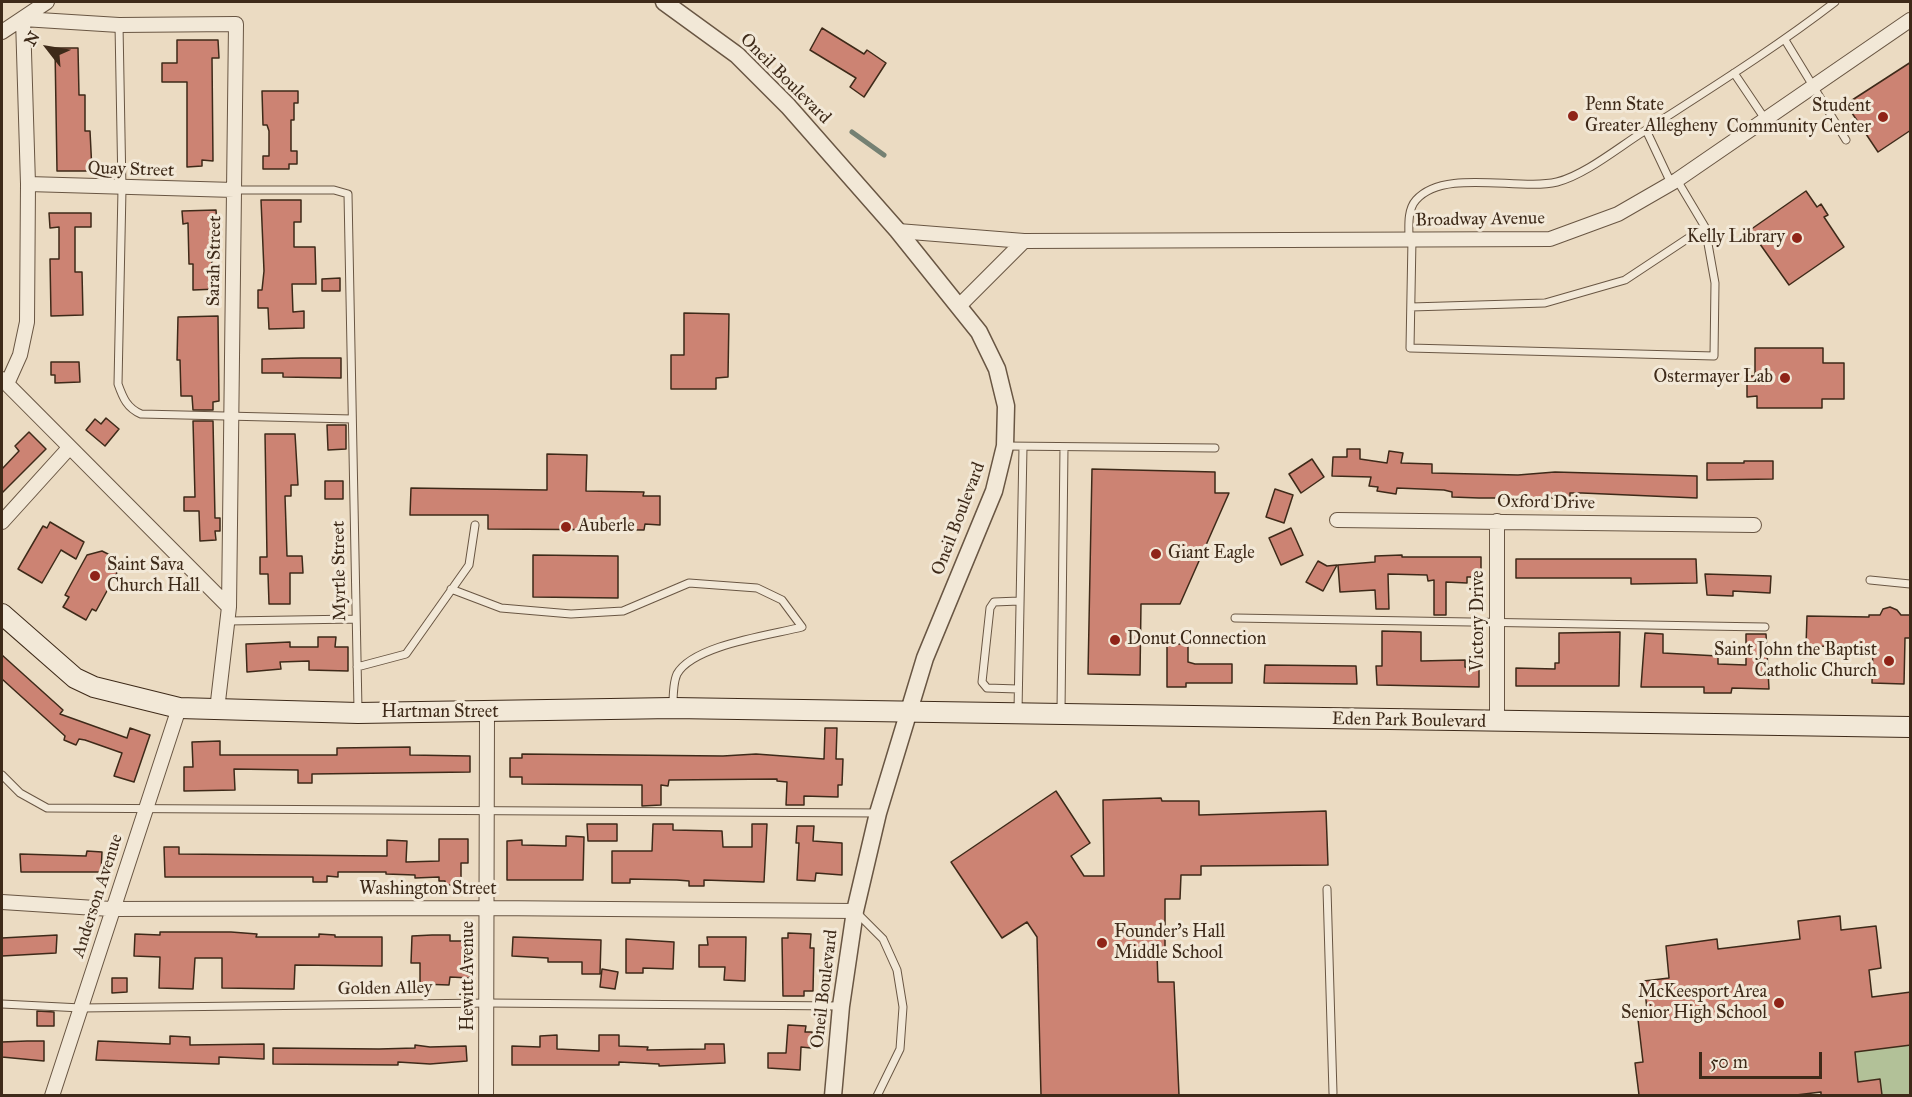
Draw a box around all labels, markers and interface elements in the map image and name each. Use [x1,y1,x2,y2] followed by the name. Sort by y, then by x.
[18,18,78,78] north arrow
[20,28,44,49] text: N
[735,29,835,129] street label: Oneil Boulevard
[1585,95,1717,138] place label: Penn State Greater Allegheny
[1727,96,1871,138] place label: Student Community Center
[1566,109,1580,123] marker: Penn State Greater Allegheny
[1876,110,1890,124] marker: Student Community Center
[87,158,175,182] street label: Quay Street
[1415,208,1545,232] street label: Broadway Avenue
[203,215,227,307] street label: Sarah Street
[1687,227,1785,249] place label: Kelly Library
[1790,231,1804,245] marker: Kelly Library
[1654,367,1773,389] place label: Ostermayer Lab
[1778,371,1792,385] marker: Ostermayer Lab
[928,459,990,579] street label: Oneil Boulevard
[1497,491,1595,515] street label: Oxford Drive
[578,516,635,538] place label: Auberle
[559,520,573,534] marker: Auberle
[328,521,352,621] street label: Myrtle Street
[1168,543,1255,565] place label: Giant Eagle
[1149,547,1163,561] marker: Giant Eagle
[107,555,200,598] place label: Saint Sava Church Hall
[88,569,102,583] marker: Saint Sava Church Hall
[1468,570,1490,672] street label: Victory Drive
[1127,629,1266,651] place label: Donut Connection
[1108,633,1122,647] marker: Donut Connection
[1714,640,1877,682] place label: Saint John the Baptist Catholic Church
[1882,654,1896,668] marker: Saint John the Baptist Catholic Church
[381,702,499,724] street label: Hartman Street
[1332,709,1486,733] street label: Eden Park Boulevard
[68,832,128,960] street label: Anderson Avenue
[359,879,497,901] street label: Washington Street
[458,921,480,1031] street label: Hewitt Avenue
[1114,922,1225,964] place label: Founder's Hall Middle School
[807,928,843,1050] street label: Oneil Boulevard
[1095,936,1109,950] marker: Founder's Hall Middle School
[337,977,433,1001] street label: Golden Alley
[1621,982,1767,1024] place label: McKeesport Area Senior High School
[1772,996,1786,1010] marker: McKeesport Area Senior High School
[1702,1040,1825,1078] scale bar
[1710,1051,1748,1073] text: 50 m

